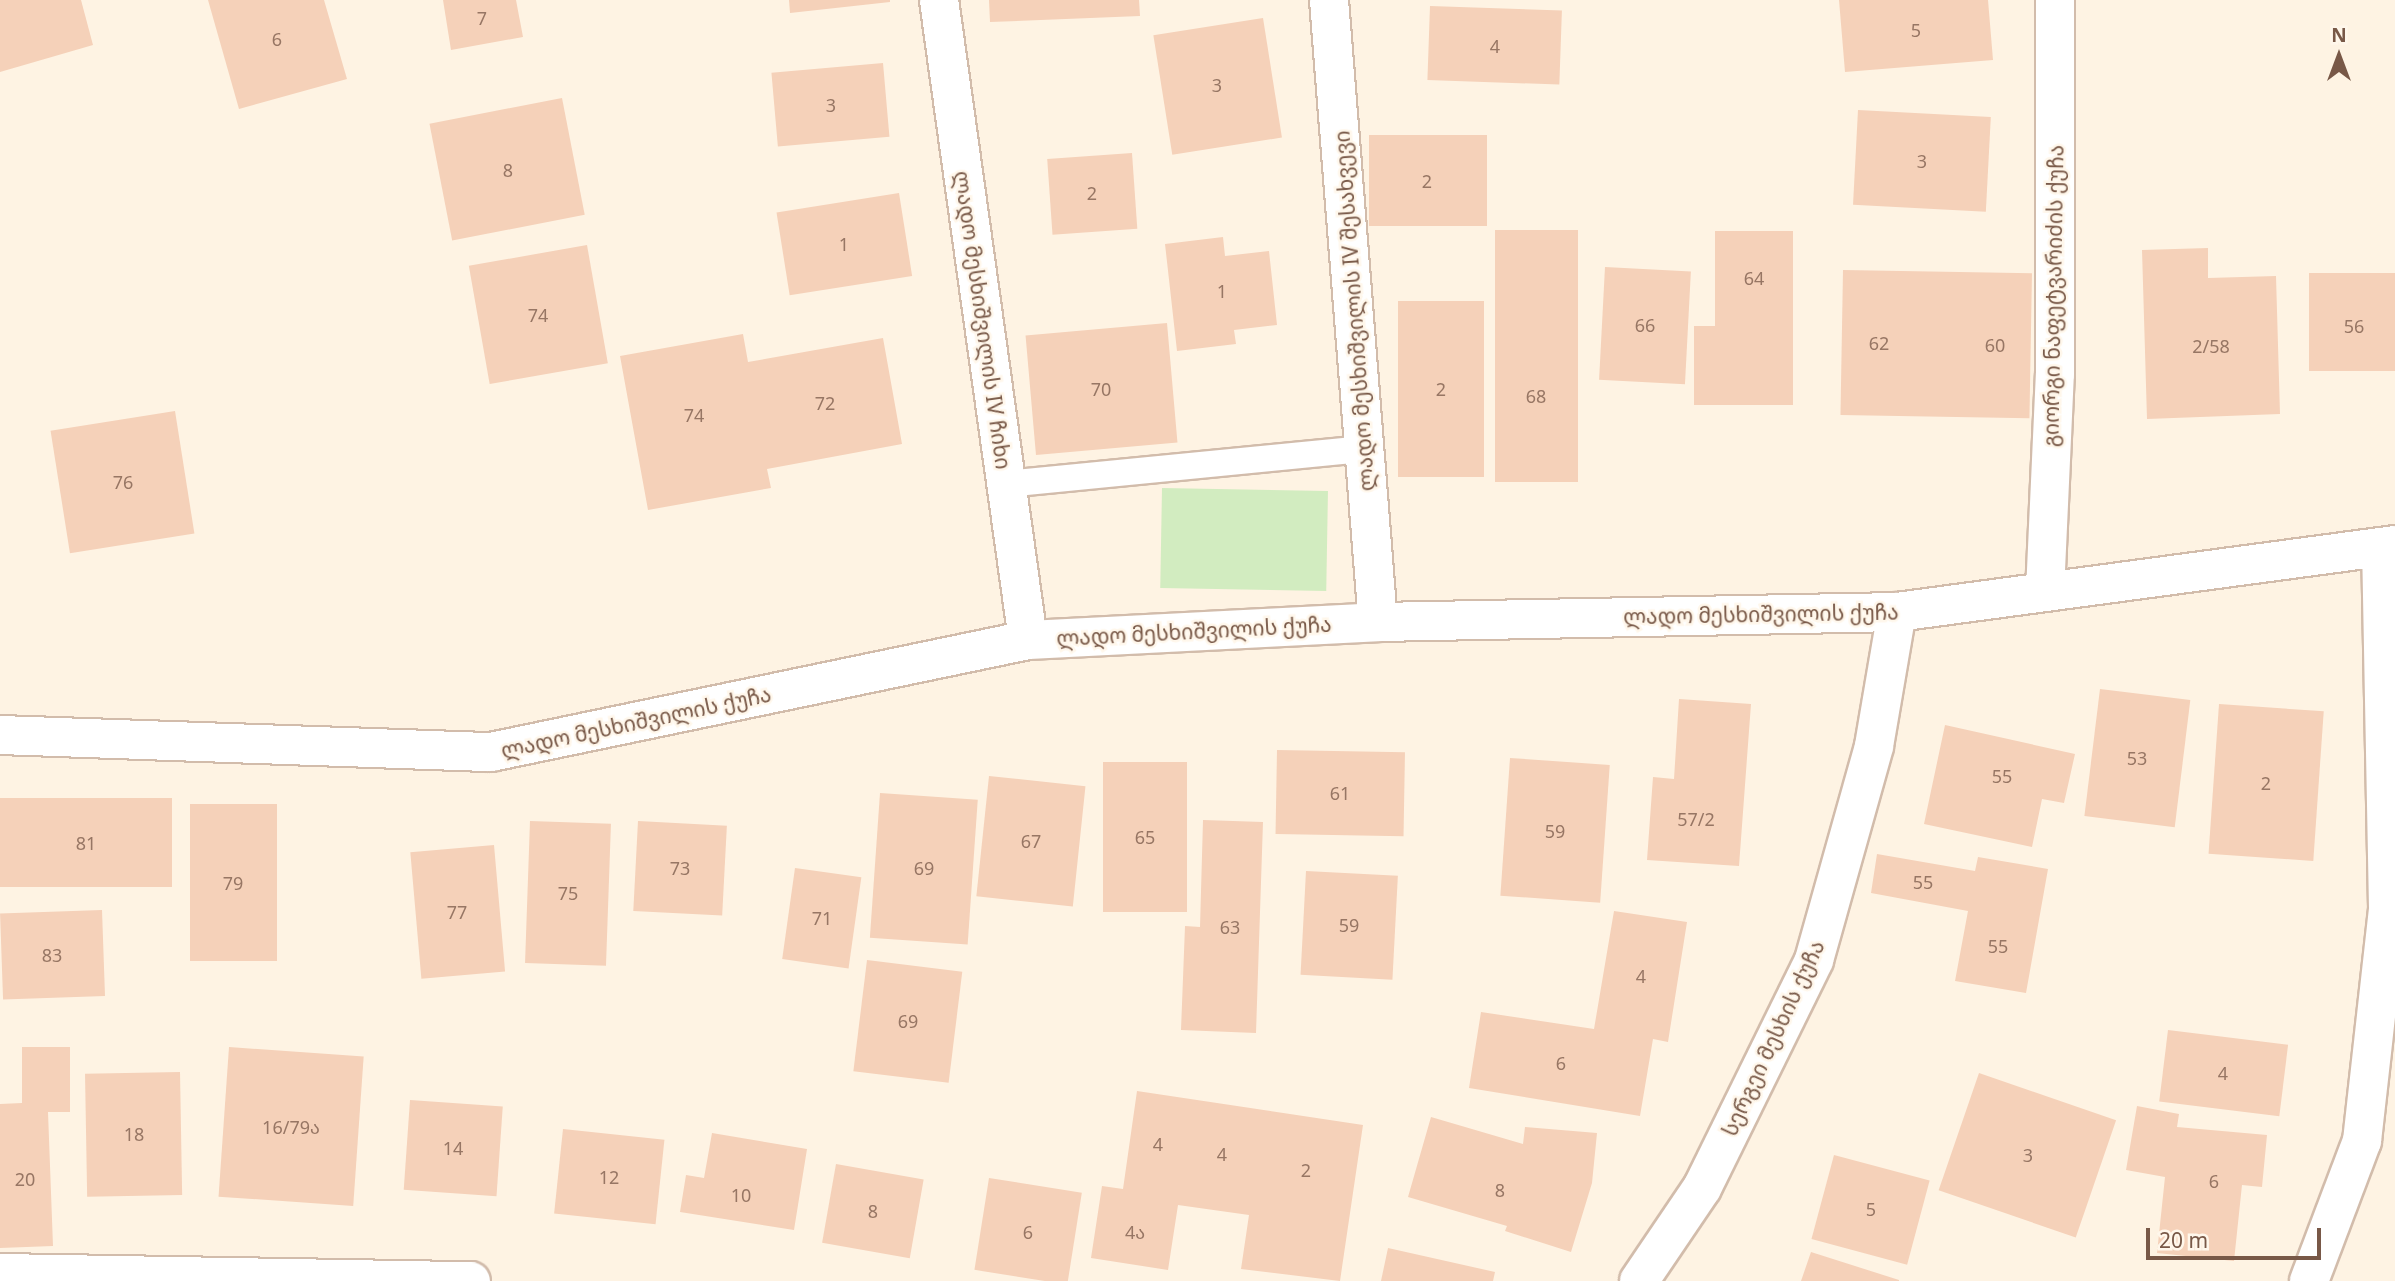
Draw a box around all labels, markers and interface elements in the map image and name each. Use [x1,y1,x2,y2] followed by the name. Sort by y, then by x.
[477,7,487,29] house number: 7
[1911,19,1921,41] house number: 5
[2304,21,2374,91] north arrow
[2331,22,2347,48] text: N
[272,28,282,50] house number: 6
[1490,35,1500,57] house number: 4
[1212,74,1222,96] house number: 3
[826,94,836,116] house number: 3
[1329,130,1379,492] street label: ლადო მესხიშვილის IV შესახვევი
[2038,145,2068,447] street label: გიორგი ნაფეტვარიძის ქუჩა
[1917,150,1927,172] house number: 3
[503,159,513,181] house number: 8
[950,169,1016,471] street label: ლადო მესხიშვილის IV ჩიხი
[1422,170,1432,192] house number: 2
[1087,182,1097,204] house number: 2
[839,233,849,255] house number: 1
[1744,267,1764,289] house number: 64
[1217,280,1227,302] house number: 1
[528,304,548,326] house number: 74
[1635,314,1655,336] house number: 66
[2344,315,2364,337] house number: 56
[1869,332,1889,354] house number: 62
[1985,334,2005,356] house number: 60
[2192,335,2230,357] house number: 2/58
[1091,378,1111,400] house number: 70
[1436,378,1446,400] house number: 2
[1526,385,1546,407] house number: 68
[815,392,835,414] house number: 72
[684,404,704,426] house number: 74
[113,471,133,493] house number: 76
[1623,599,1899,629] street label: ლადო მესხიშვილის ქუჩა
[1056,611,1332,651] street label: ლადო მესხიშვილის ქუჩა
[499,681,773,763] street label: ლადო მესხიშვილის ქუჩა
[2127,747,2147,769] house number: 53
[1992,765,2012,787] house number: 55
[2261,772,2271,794] house number: 2
[1330,782,1350,804] house number: 61
[1677,808,1715,830] house number: 57/2
[1545,820,1565,842] house number: 59
[1135,826,1155,848] house number: 65
[1021,830,1041,852] house number: 67
[76,832,96,854] house number: 81
[670,857,690,879] house number: 73
[914,857,934,879] house number: 69
[1913,871,1933,893] house number: 55
[223,872,243,894] house number: 79
[558,882,578,904] house number: 75
[447,901,467,923] house number: 77
[812,907,832,929] house number: 71
[1339,914,1359,936] house number: 59
[1220,916,1240,938] house number: 63
[1988,935,2008,957] house number: 55
[1717,936,1829,1140] street label: სერგეი მესხის ქუჩა
[42,944,62,966] house number: 83
[1636,965,1646,987] house number: 4
[898,1010,918,1032] house number: 69
[1556,1052,1566,1074] house number: 6
[2218,1062,2228,1084] house number: 4
[262,1116,320,1138] house number: 16/79ა
[124,1123,144,1145] house number: 18
[1153,1133,1163,1155] house number: 4
[443,1137,463,1159] house number: 14
[1217,1143,1227,1165] house number: 4
[2023,1144,2033,1166] house number: 3
[1301,1159,1311,1181] house number: 2
[599,1166,619,1188] house number: 12
[15,1168,35,1190] house number: 20
[2209,1170,2219,1192] house number: 6
[1495,1179,1505,1201] house number: 8
[731,1184,751,1206] house number: 10
[1866,1198,1876,1220] house number: 5
[868,1200,878,1222] house number: 8
[2150,1214,2325,1258] scale bar
[1023,1221,1033,1243] house number: 6
[1125,1221,1145,1243] house number: 4ა
[2159,1226,2208,1254] text: 20 m

